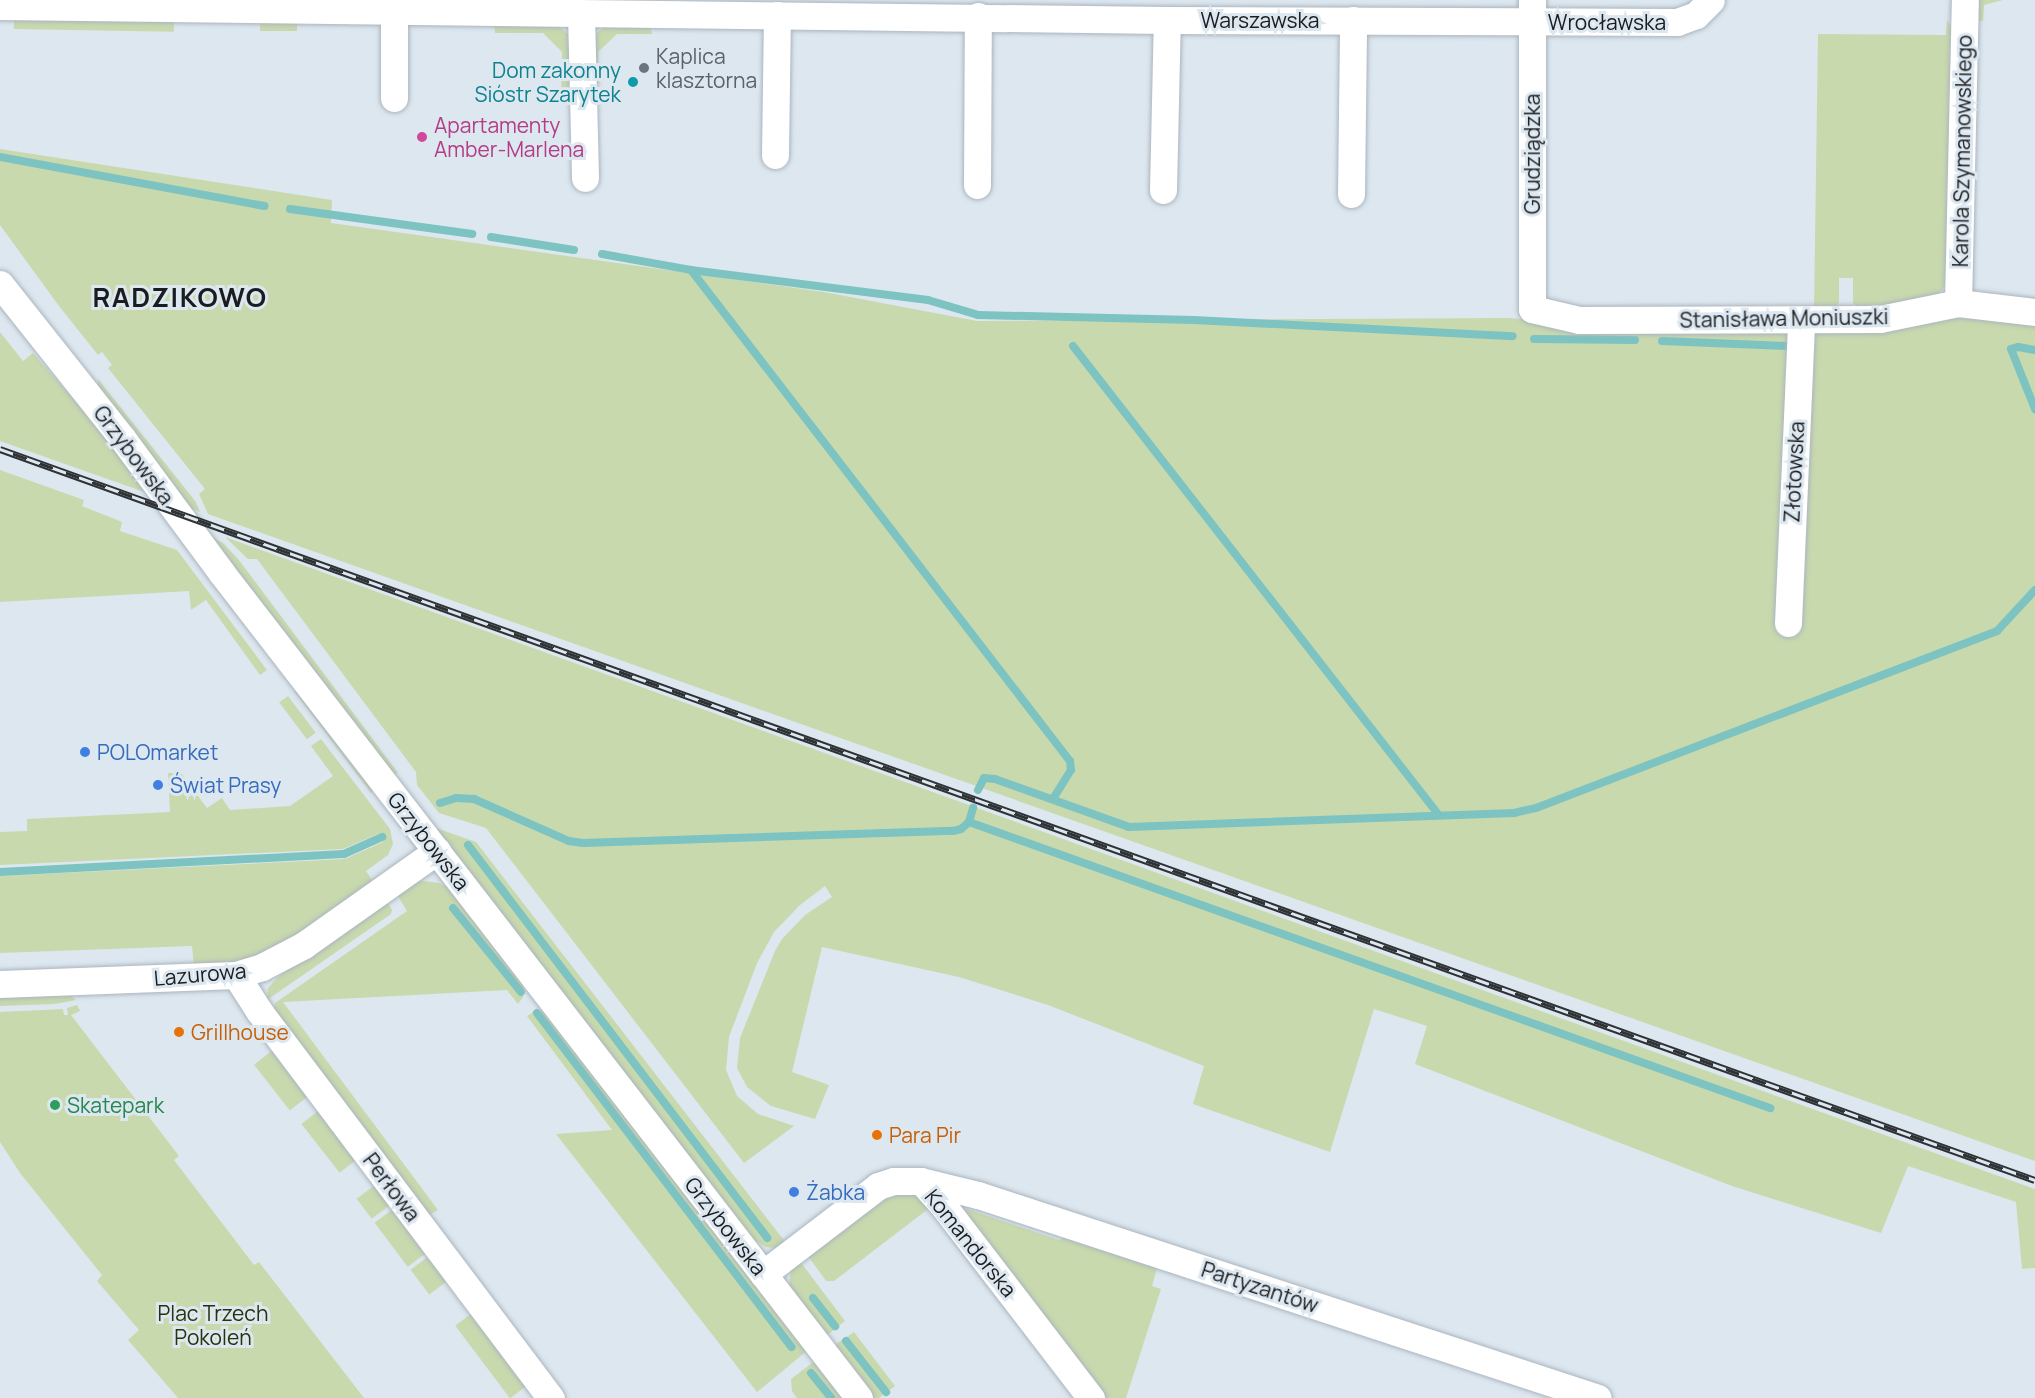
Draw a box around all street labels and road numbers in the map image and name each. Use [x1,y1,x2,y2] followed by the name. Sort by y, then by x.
[1200,7,1320,33] street label: Warszawska
[1548,9,1666,35] street label: Wrocławska
[1947,35,1977,267] street label: Karola Szymanowskiego
[1519,94,1545,214] street label: Grudziądzka
[1679,304,1889,332] street label: Stanisława Moniuszki
[89,401,179,509] street label: Grzybowska
[1779,421,1809,523] street label: Złotowska
[383,787,475,895] street label: Grzybowska
[153,957,247,991] street label: Lazurowa
[358,1148,426,1226] street label: Perłowa
[680,1172,772,1280] street label: Grzybowska
[920,1184,1022,1302] street label: Komandorska
[1198,1256,1322,1318] street label: Partyzantów

